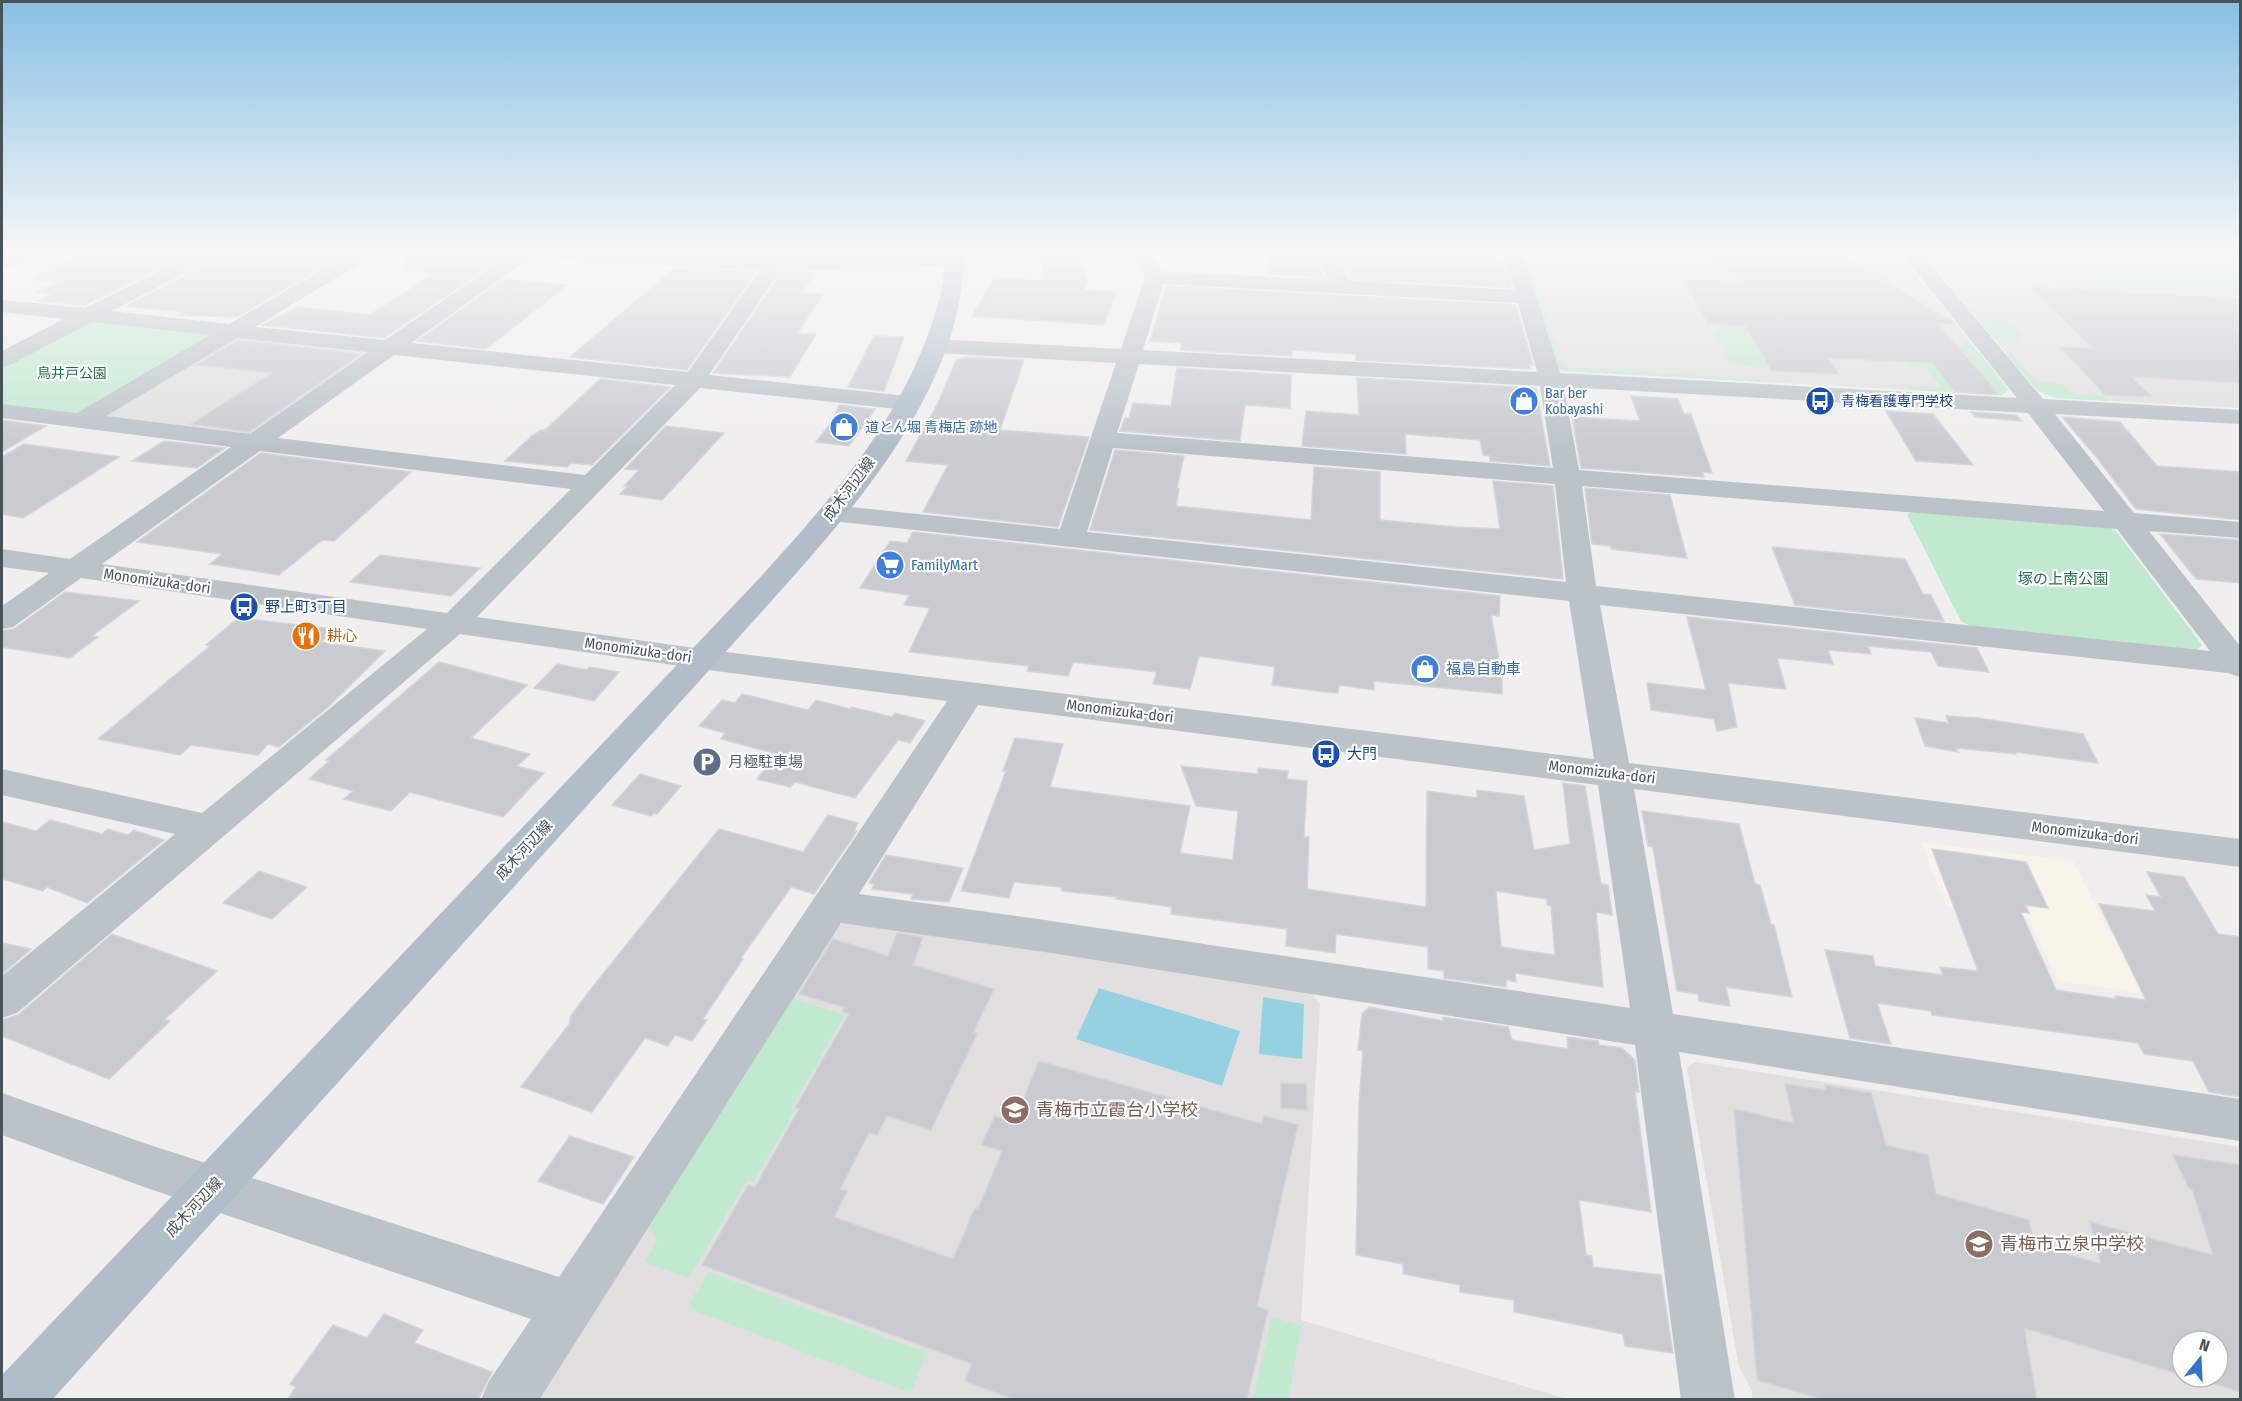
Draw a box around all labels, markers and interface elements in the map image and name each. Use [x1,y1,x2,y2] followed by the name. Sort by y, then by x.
[37,365,107,382] park label: 鳥井戸公園
[1508,385,1540,417] shop icon: Bar ber Kobayashi
[1545,385,1603,418] place label: Bar ber Kobayashi
[1804,385,1836,417] bus stop icon: 青梅看護専門学校
[1841,393,1953,410] place label: 青梅看護専門学校
[828,411,860,443] shop icon: 道とん堀 青梅店 跡地
[865,419,998,436] place label: 道とん堀 青梅店 跡地
[819,454,879,524] street label: 成木河辺線
[874,549,906,581] supermarket icon: FamilyMart
[911,556,978,574] place label: FamilyMart
[102,565,212,597] street label: Monomizuka-dori
[2018,570,2108,588] park label: 塚の上南公園
[228,591,260,623] bus stop icon: 野上町3丁目
[265,598,347,616] place label: 野上町3丁目
[290,620,322,652] restaurant icon: 耕心
[327,627,357,645] place label: 耕心
[583,634,693,666] street label: Monomizuka-dori
[1409,653,1441,685] shop icon: 福島自動車
[1446,660,1521,678] place label: 福島自動車
[1065,696,1175,726] street label: Monomizuka-dori
[1310,738,1342,770] bus stop icon: 大門
[1347,745,1377,763] place label: 大門
[691,746,723,778] parking icon: 月極駐車場
[728,753,803,771] place label: 月極駐車場
[1547,757,1657,787] street label: Monomizuka-dori
[492,816,556,884] street label: 成木河辺線
[2030,818,2140,848] street label: Monomizuka-dori
[999,1094,1031,1126] school or university icon: 青梅市立霞台小学校
[1036,1099,1198,1121] place label: 青梅市立霞台小学校
[162,1173,226,1241] street label: 成木河辺線
[1963,1228,1995,1260] school or university icon: 青梅市立泉中学校
[2000,1233,2144,1255] place label: 青梅市立泉中学校
[2170,1329,2230,1389] north arrow
[2197,1335,2212,1356] text: N

